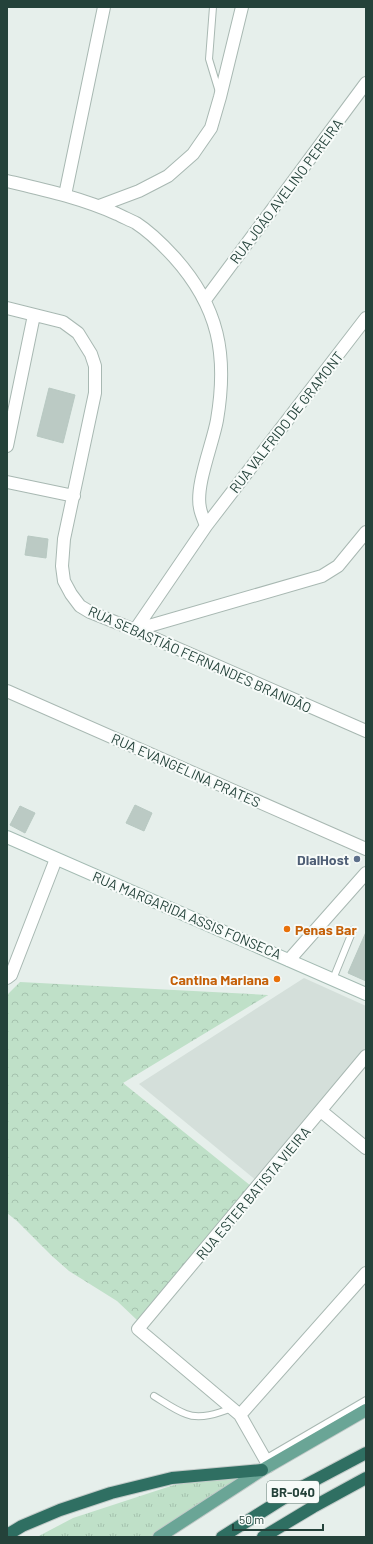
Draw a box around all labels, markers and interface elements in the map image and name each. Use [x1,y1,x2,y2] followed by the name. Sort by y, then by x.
[226,115,346,267] street label: RUA JOÃO AVELINO PEREIRA
[226,348,347,496] street label: RUA VALFRIDO DE GRAMONT
[86,602,314,716] street label: RUA SEBASTIÃO FERNANDES BRANDÃO
[109,729,263,811] street label: RUA EVANGELINA PRATES
[297,851,349,868] place label: DialHost
[352,854,362,864] marker: DialHost
[90,867,284,963] street label: RUA MARGARIDA ASSIS FONSECA
[295,921,358,938] place label: Penas Bar
[282,924,292,934] marker: Penas Bar
[170,971,269,988] place label: Cantina Mariana
[272,974,282,984] marker: Cantina Mariana
[192,1123,314,1263] street label: RUA ESTER BATISTA VIEIRA
[267,1481,319,1503] road number: BR-040
[233,1506,323,1532] scale bar
[239,1512,264,1526] text: 50 m

